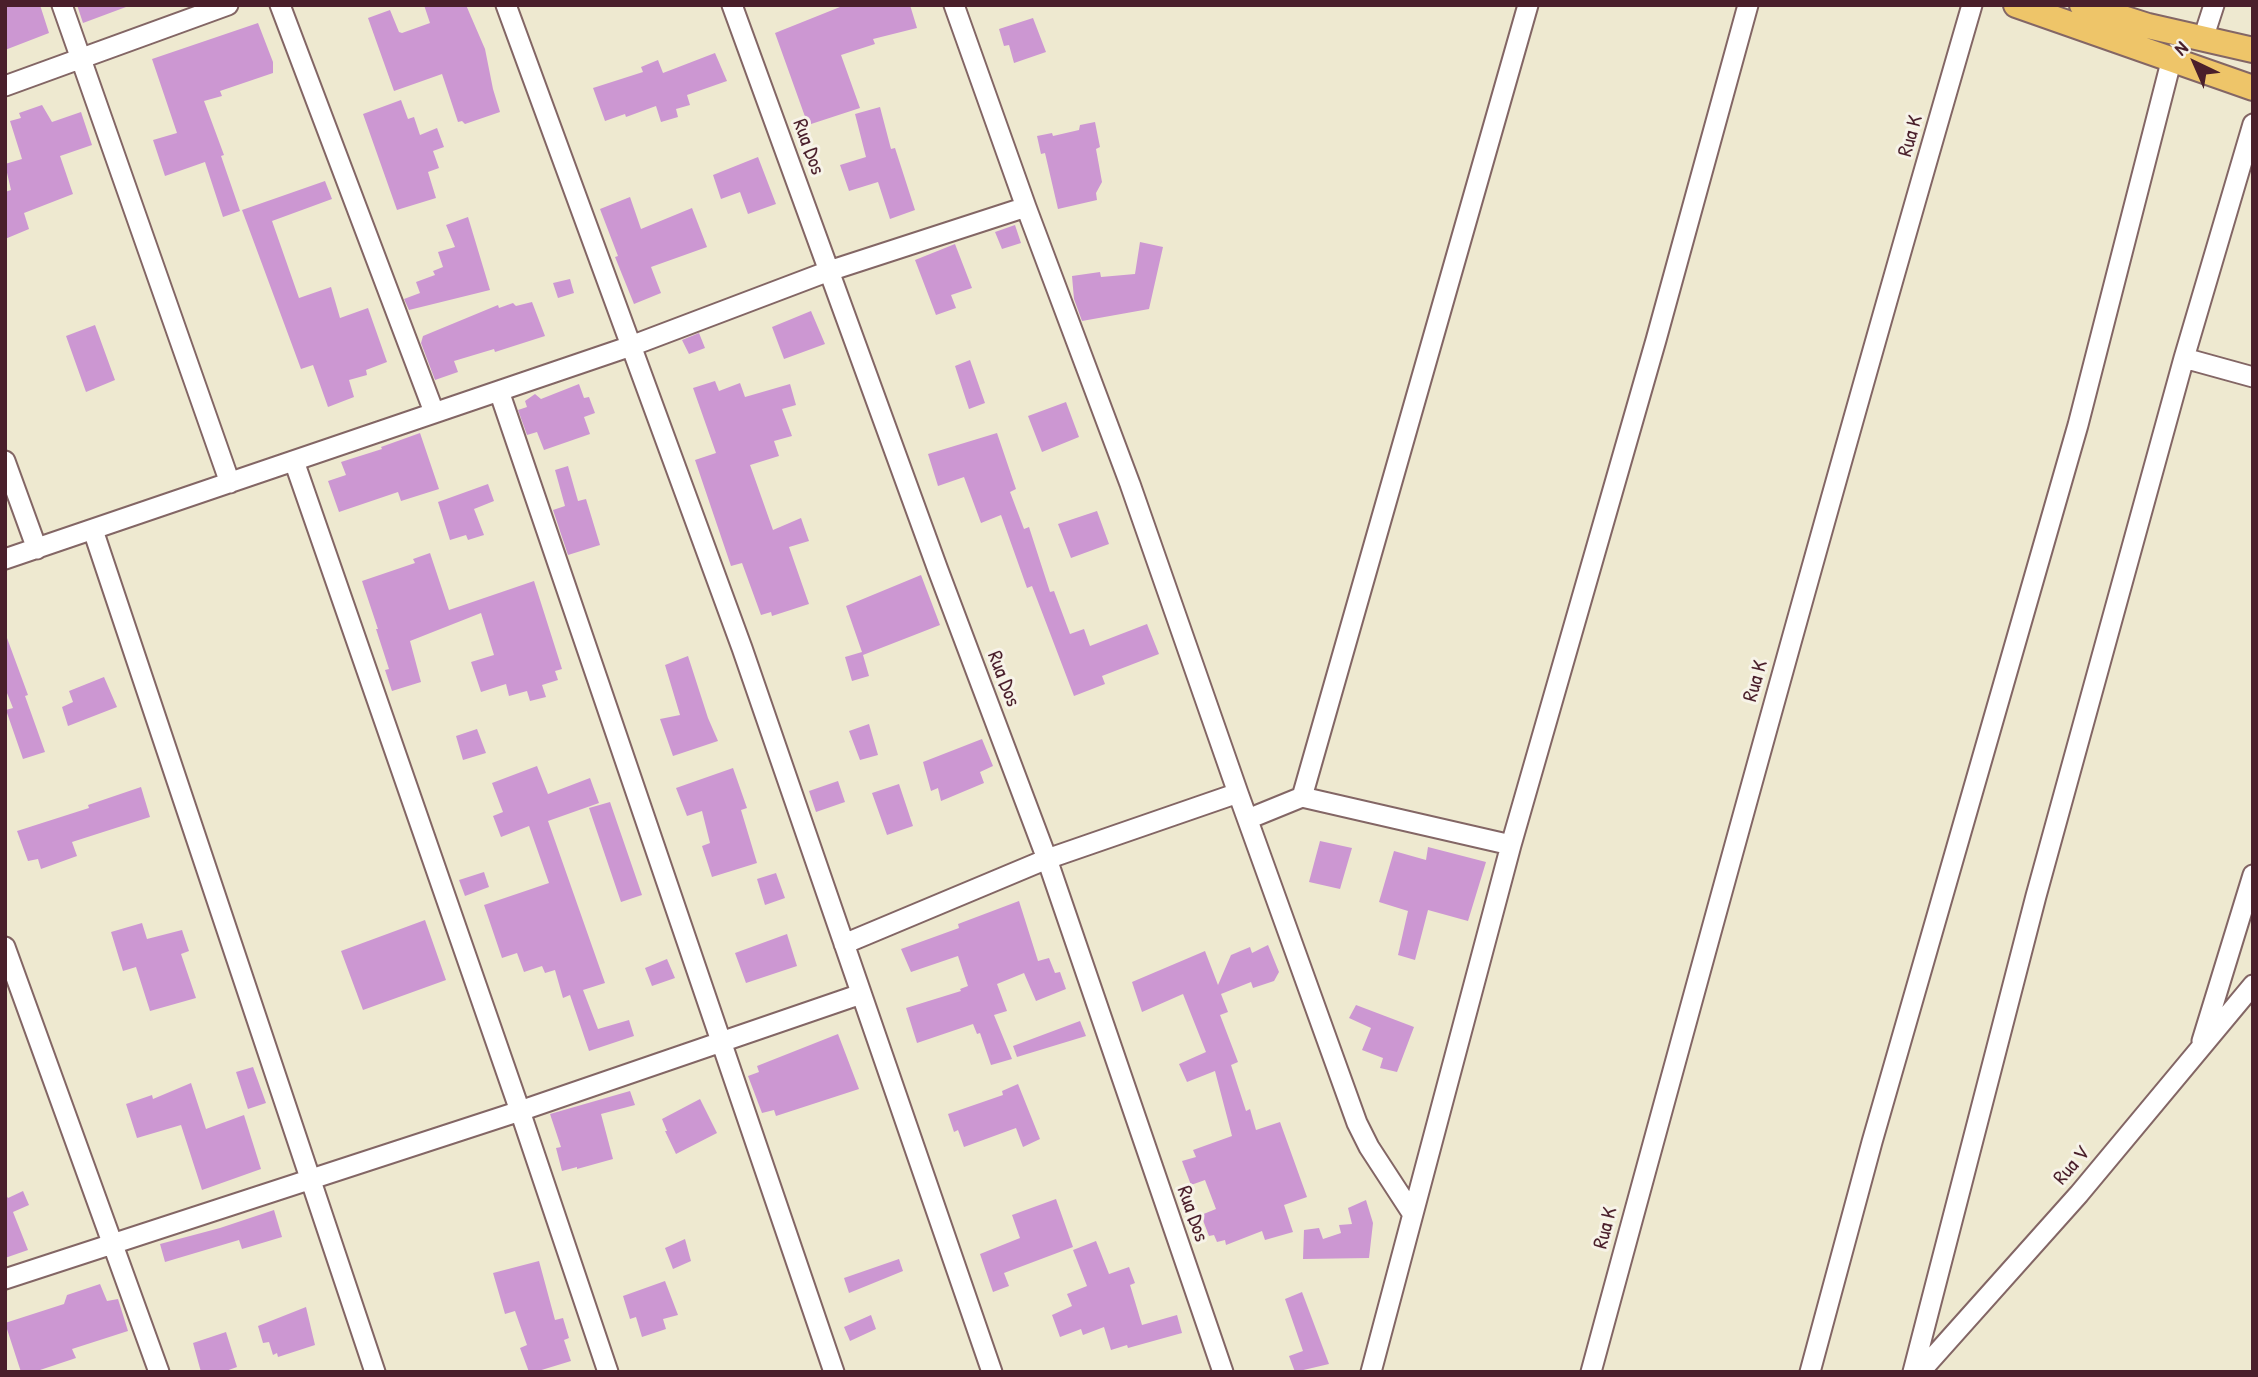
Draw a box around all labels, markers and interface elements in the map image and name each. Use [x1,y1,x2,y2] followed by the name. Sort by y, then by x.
[2160,28,2230,98] north arrow
[2168,35,2193,61] text: N
[1893,112,1929,160] street label: Rua K
[786,116,830,178] street label: Rua Dos
[981,648,1025,710] street label: Rua Dos
[1738,657,1774,705] street label: Rua K
[2048,1142,2096,1190] street label: Rua V
[1171,1183,1213,1245] street label: Rua Dos
[1588,1204,1624,1252] street label: Rua K

